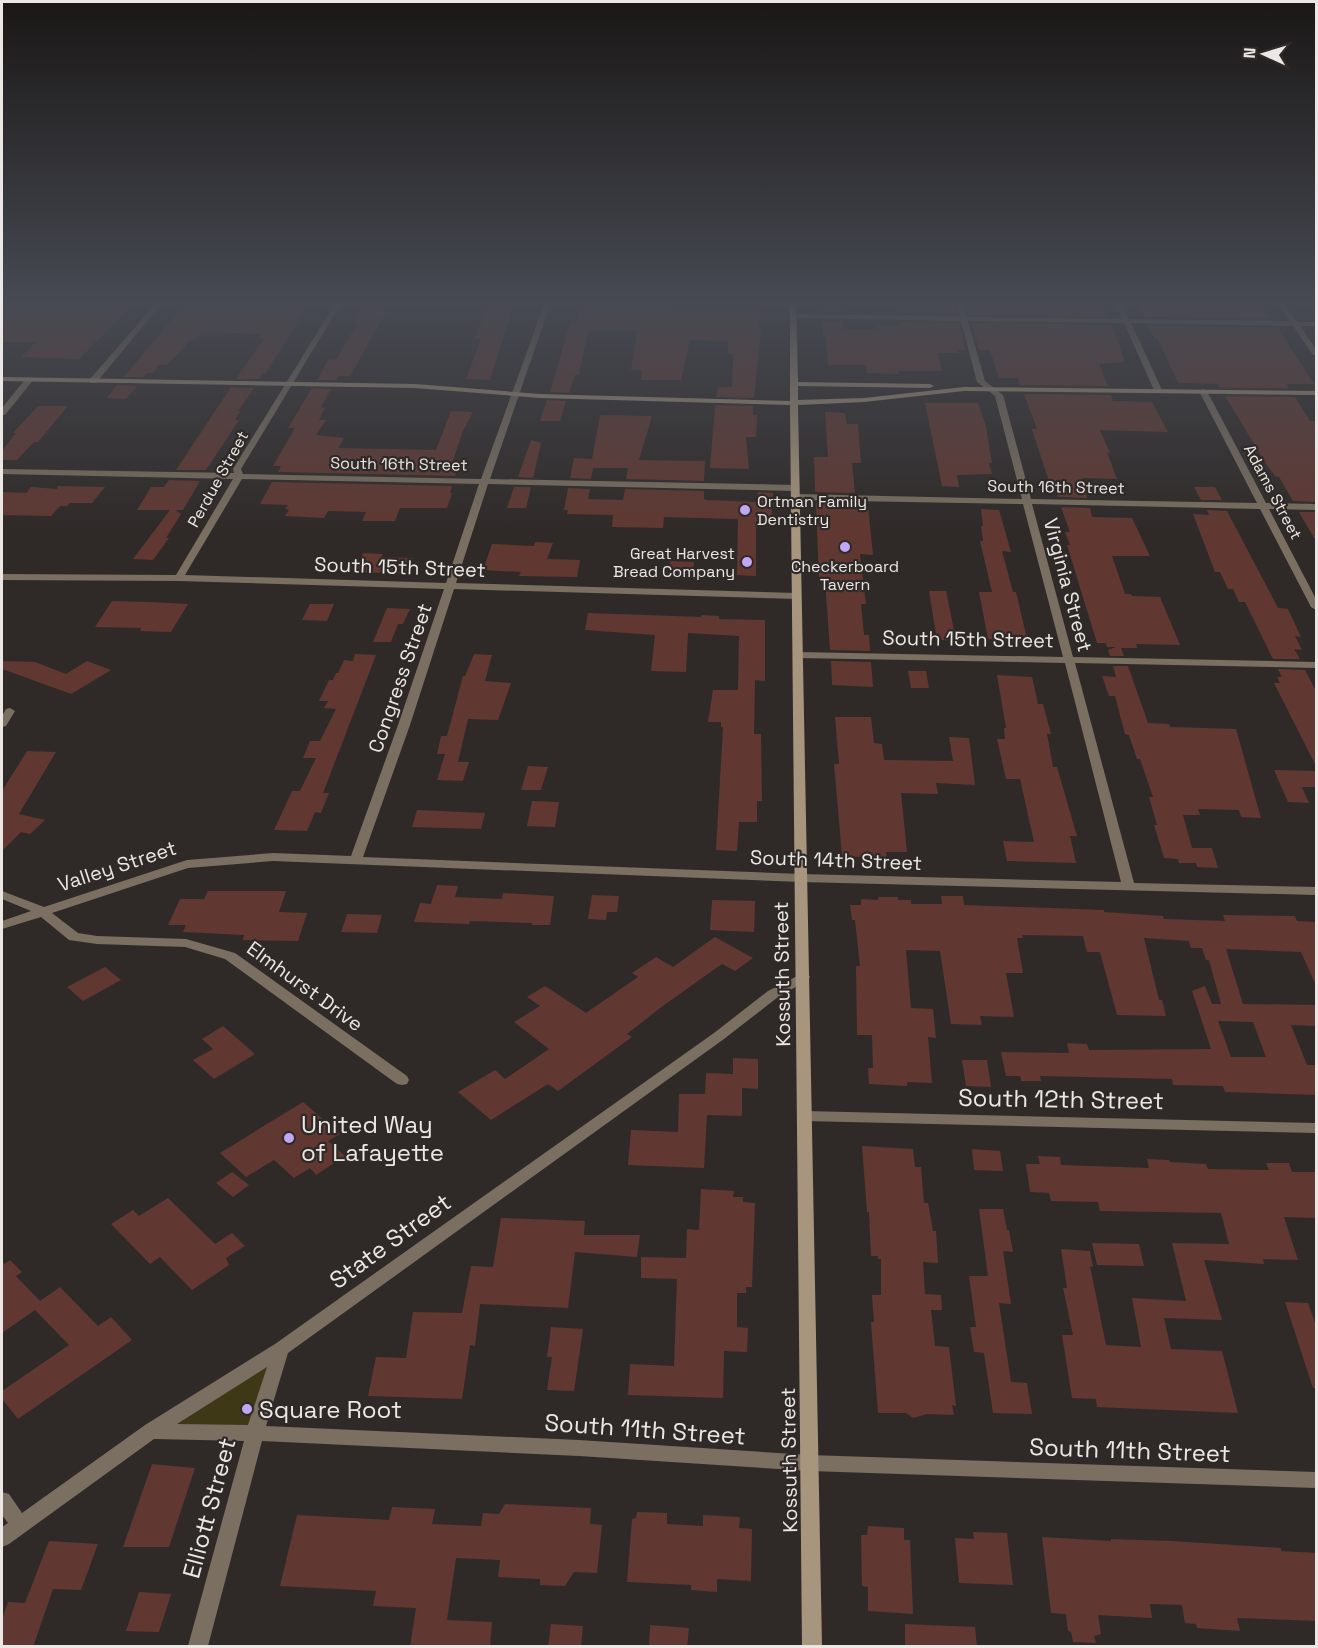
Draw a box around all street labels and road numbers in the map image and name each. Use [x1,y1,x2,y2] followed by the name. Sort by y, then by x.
[183,427,253,531] street label: Perdue Street
[1239,441,1307,543] street label: Adams Street
[330,452,468,476] street label: South 16th Street
[987,475,1125,499] street label: South 16th Street
[1038,515,1098,655] street label: Virginia Street
[314,551,486,583] street label: South 15th Street
[362,600,438,756] street label: Congress Street
[882,625,1054,653] street label: South 15th Street
[54,835,180,897] street label: Valley Street
[750,844,922,876] street label: South 14th Street
[768,901,796,1047] street label: Kossuth Street
[242,935,368,1037] street label: Elmhurst Drive
[958,1082,1164,1116] street label: South 12th Street
[323,1186,457,1296] street label: State Street
[775,1387,803,1533] street label: Kossuth Street
[543,1407,747,1451] street label: South 11th Street
[1029,1431,1231,1469] street label: South 11th Street
[175,1434,243,1582] street label: Elliott Street

